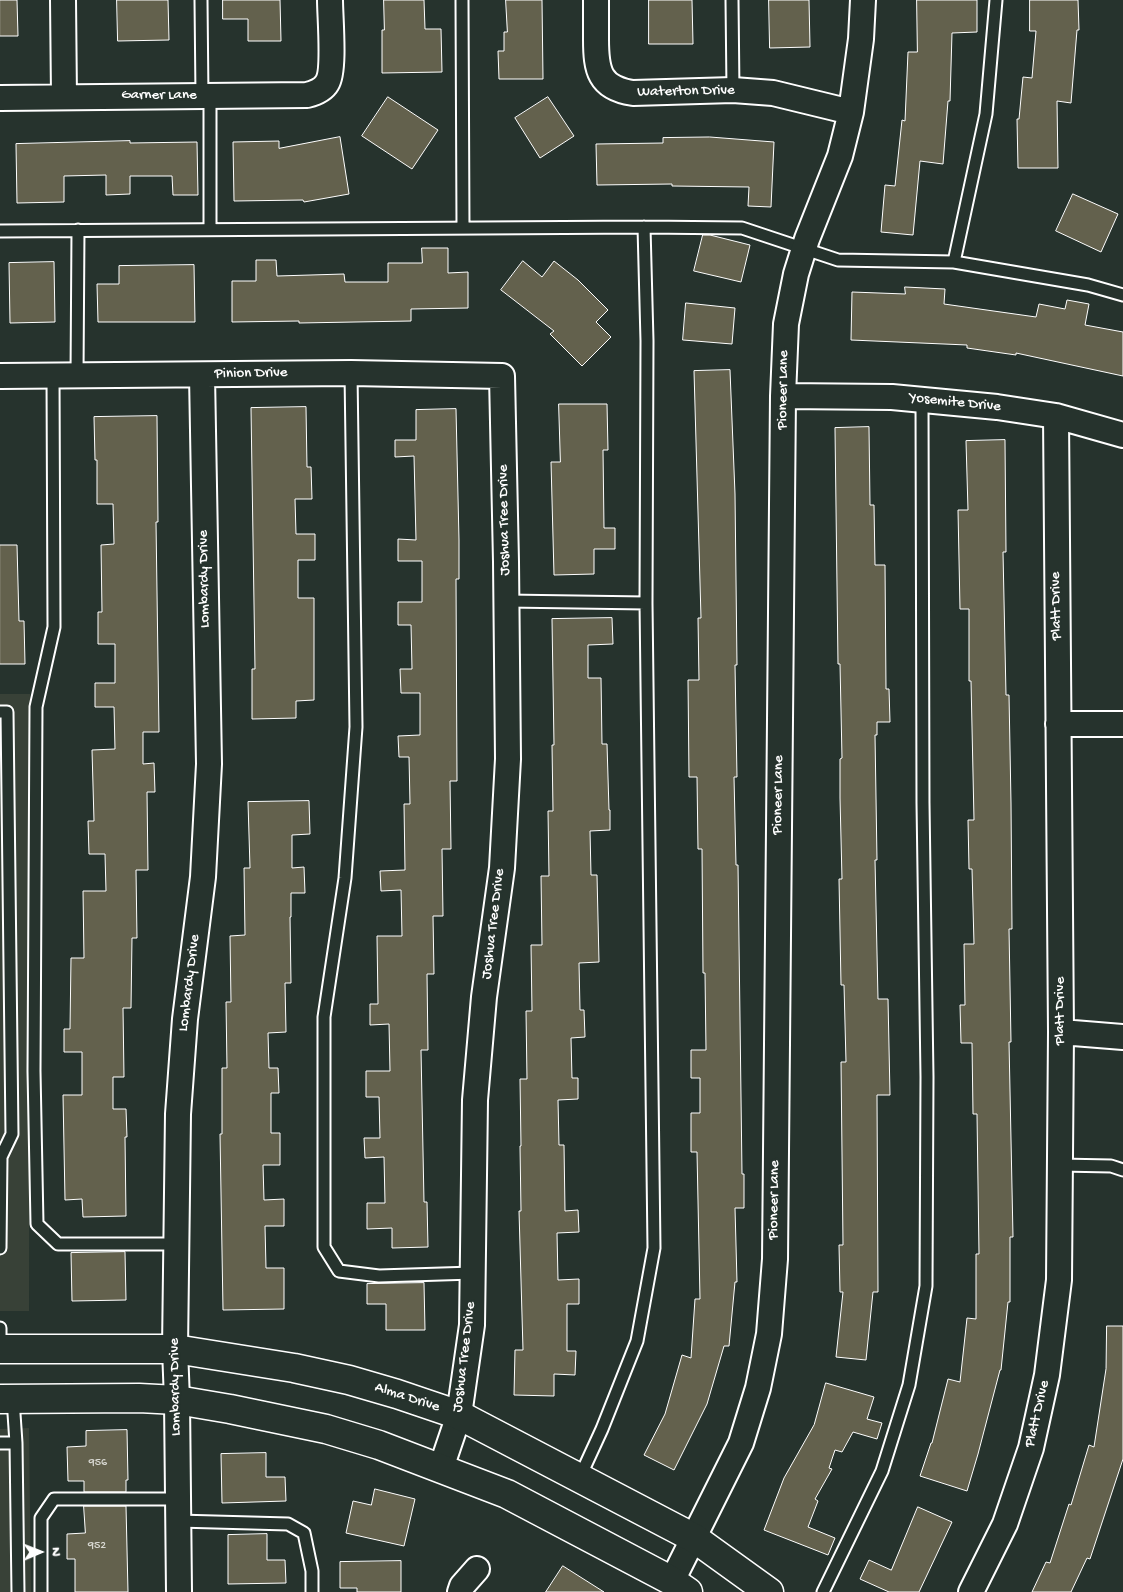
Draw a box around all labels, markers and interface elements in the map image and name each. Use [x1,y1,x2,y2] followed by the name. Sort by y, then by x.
[637,82,735,102] street label: Waterton Drive
[121,87,197,105] street label: Garner Lane
[774,350,794,430] street label: Pioneer Lane
[214,364,288,384] street label: Pinion Drive
[908,389,1002,417] street label: Yosemite Drive
[495,464,515,576] street label: Joshua Tree Drive
[195,530,215,628] street label: Lombardy Drive
[1047,572,1067,640] street label: Platt Drive
[769,755,789,835] street label: Pioneer Lane
[478,868,510,980] street label: Joshua Tree Drive
[175,933,205,1033] street label: Lombardy Drive
[1052,977,1070,1045] street label: Platt Drive
[765,1160,785,1240] street label: Pioneer Lane
[449,1301,481,1413] street label: Joshua Tree Drive
[166,1338,186,1436] street label: Lombardy Drive
[372,1379,442,1417] street label: Alma Drive
[1022,1379,1054,1449] street label: Platt Drive
[89,1456,107,1470] house number: 956
[15,1527,65,1577] north arrow
[88,1539,106,1553] house number: 952
[47,1547,64,1556] text: N

